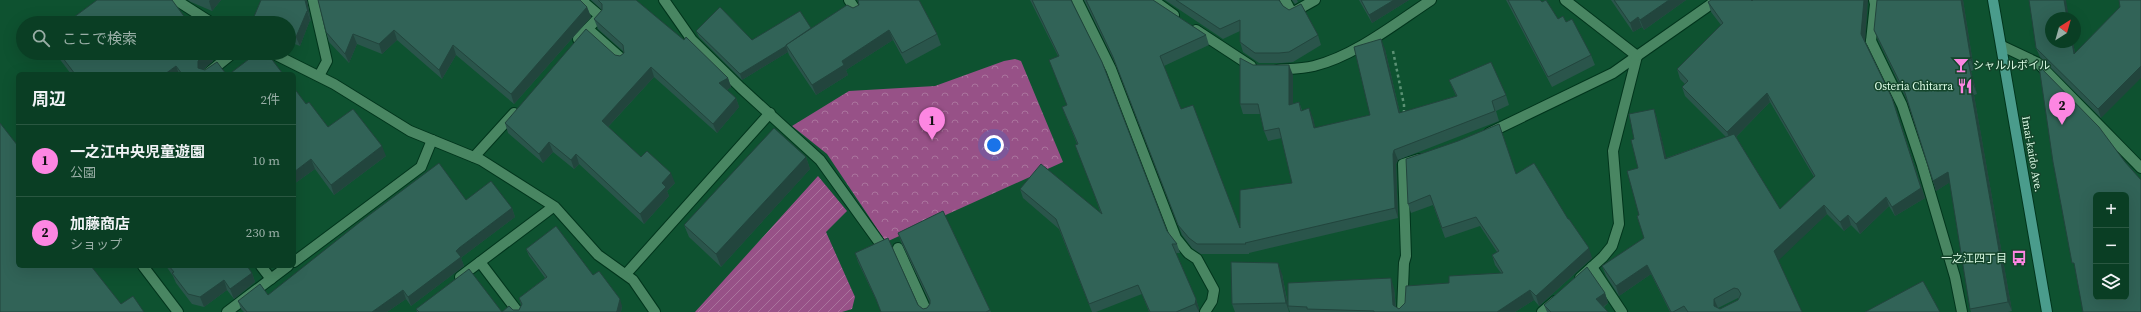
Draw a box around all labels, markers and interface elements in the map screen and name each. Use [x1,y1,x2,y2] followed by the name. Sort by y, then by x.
[2045,12,2081,48] north arrow
[16,16,296,60] search box
[30,27,52,49] icon: search
[62,28,137,49] text: ここで検索
[1952,56,1970,74] bar icon: シャルルボイル
[1973,58,2050,73] place label: シャルルボイル
[1956,77,1974,95] restaurant icon: Osteria Chitarra
[1874,79,1953,94] place label: Osteria Chitarra
[32,87,66,111] text: 周辺
[260,91,280,108] text: 2件
[2049,92,2075,125] pin: 2
[919,107,945,140] pin: 1
[2018,115,2046,193] street label: Imai-kaido Ave.
[984,135,1004,155] your location
[70,141,205,162] text: 一之江中央児童遊園
[41,152,49,169] text: 1
[252,152,280,169] text: 10 m
[70,164,96,181] text: 公園
[2093,192,2129,300] map controls
[2093,192,2129,228] button: +
[70,213,130,234] text: 加藤商店
[41,224,49,241] text: 2
[246,224,280,241] text: 230 m
[2093,228,2129,264] button: −
[70,236,122,253] text: ショップ
[2010,249,2028,267] bus stop icon: 一之江四丁目
[1941,251,2007,266] place label: 一之江四丁目
[2093,264,2129,300] button: layers

